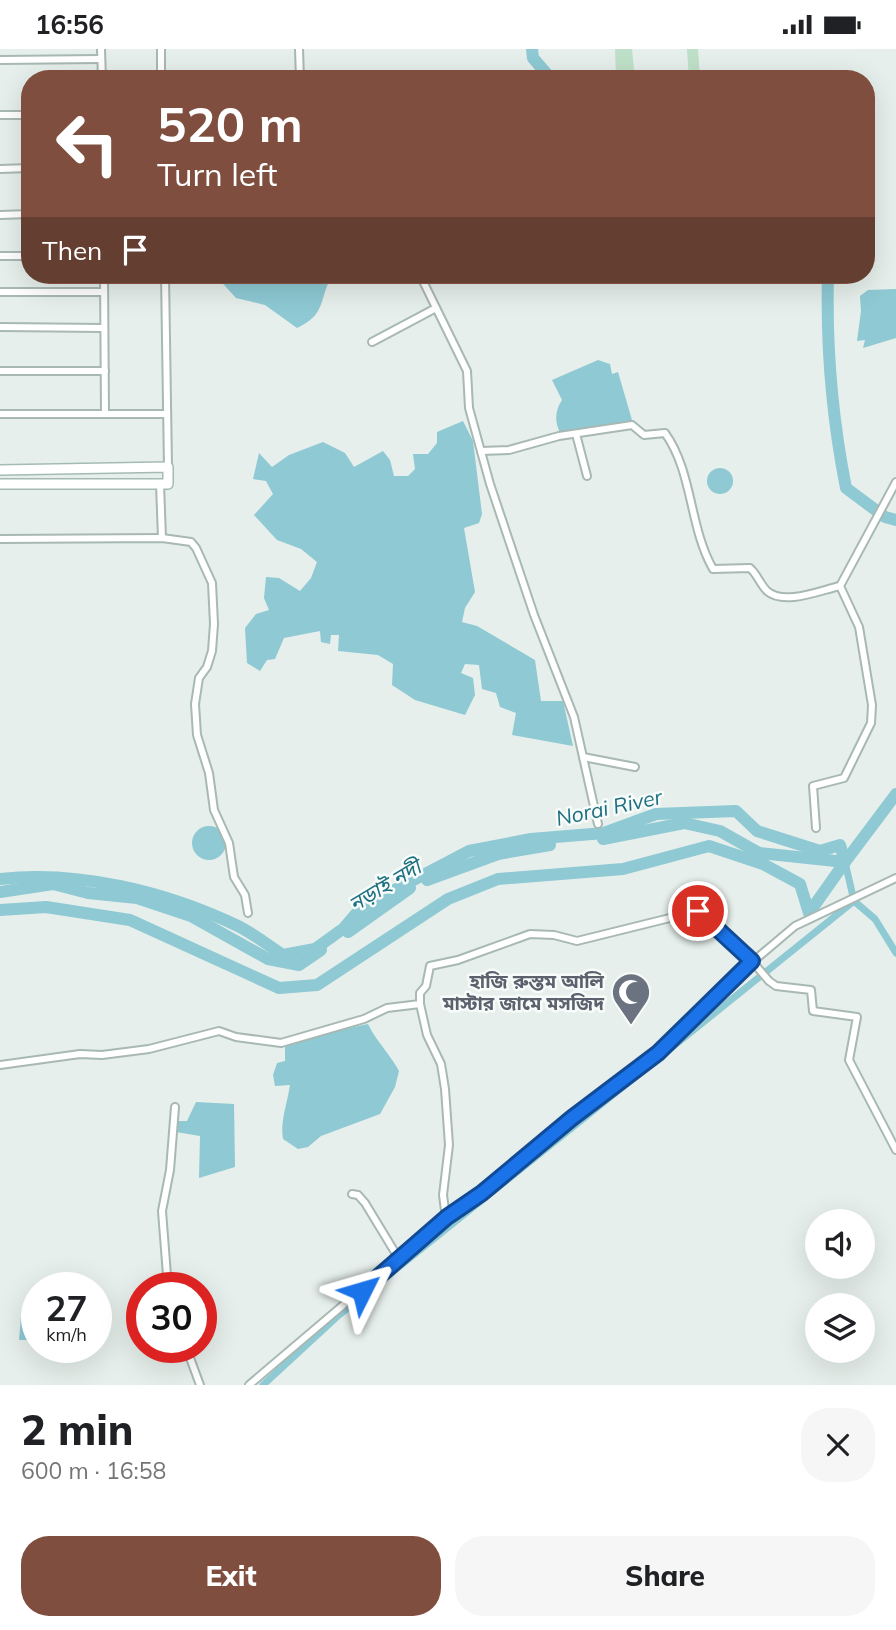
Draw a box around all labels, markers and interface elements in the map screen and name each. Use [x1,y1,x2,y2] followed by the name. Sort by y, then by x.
[35,8,104,41] text: 16:56
[157,93,303,154] text: 520 m
[42,98,133,189] icon: left
[157,154,277,194] text: Turn left
[116,231,154,269] icon: arrive
[42,234,102,267] text: Then
[553,783,666,831] water label: Norai River
[344,851,429,917] water label: নড়াই নদী
[668,881,728,941] pin
[679,892,717,930] icon: arrive
[442,969,605,1015] place label: হাজি রুস্তম আলি মাস্টার জামে মসজিদ
[610,971,652,1026] mosque icon: হাজি রুস্তম আলি মাস্টার জামে মসজিদ
[805,1209,875,1363] map controls
[805,1209,875,1279] button: sound
[325,1254,399,1328] position arrow
[126,1272,217,1363] speed limit sign: 30
[45,1286,88,1330] text: 27
[805,1293,875,1363] button: layers
[46,1323,87,1346] text: km/h
[21,1403,134,1456] text: 2 min
[801,1408,875,1482] button: close
[21,1456,166,1485] text: 600 m · 16:58
[21,1536,441,1616] button: Exit
[455,1536,875,1616] button: Share

